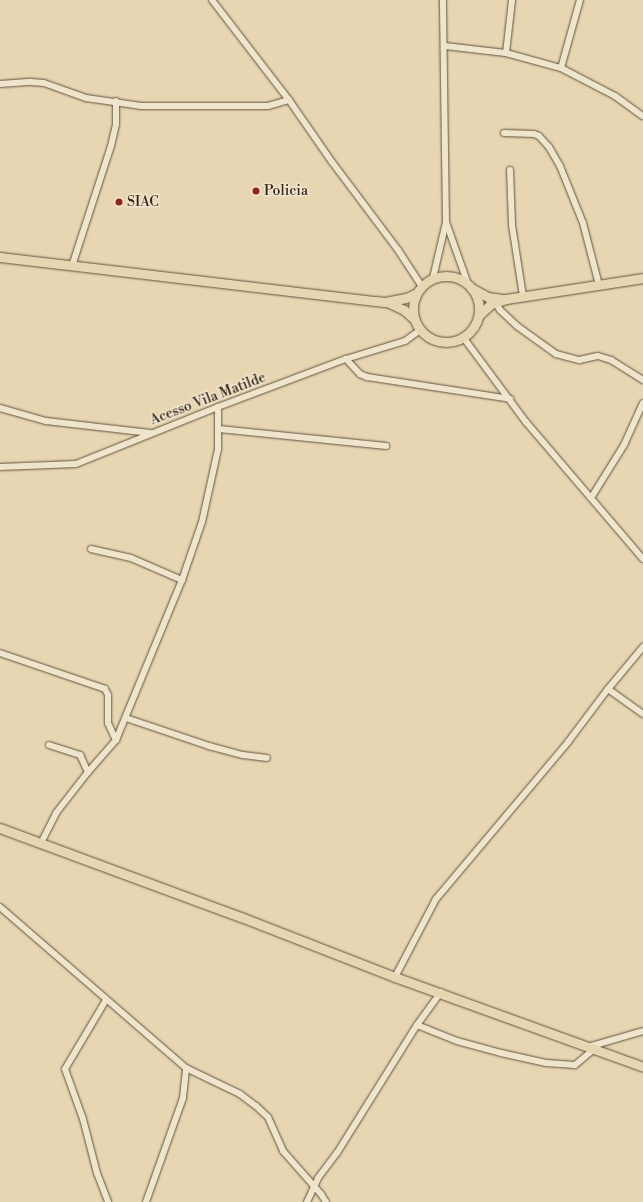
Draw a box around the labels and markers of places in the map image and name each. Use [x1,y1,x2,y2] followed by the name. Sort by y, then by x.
[264,183,308,199] place label: Policia
[251,186,261,196] marker: Policia
[127,194,159,210] place label: SIAC
[114,197,124,207] marker: SIAC

